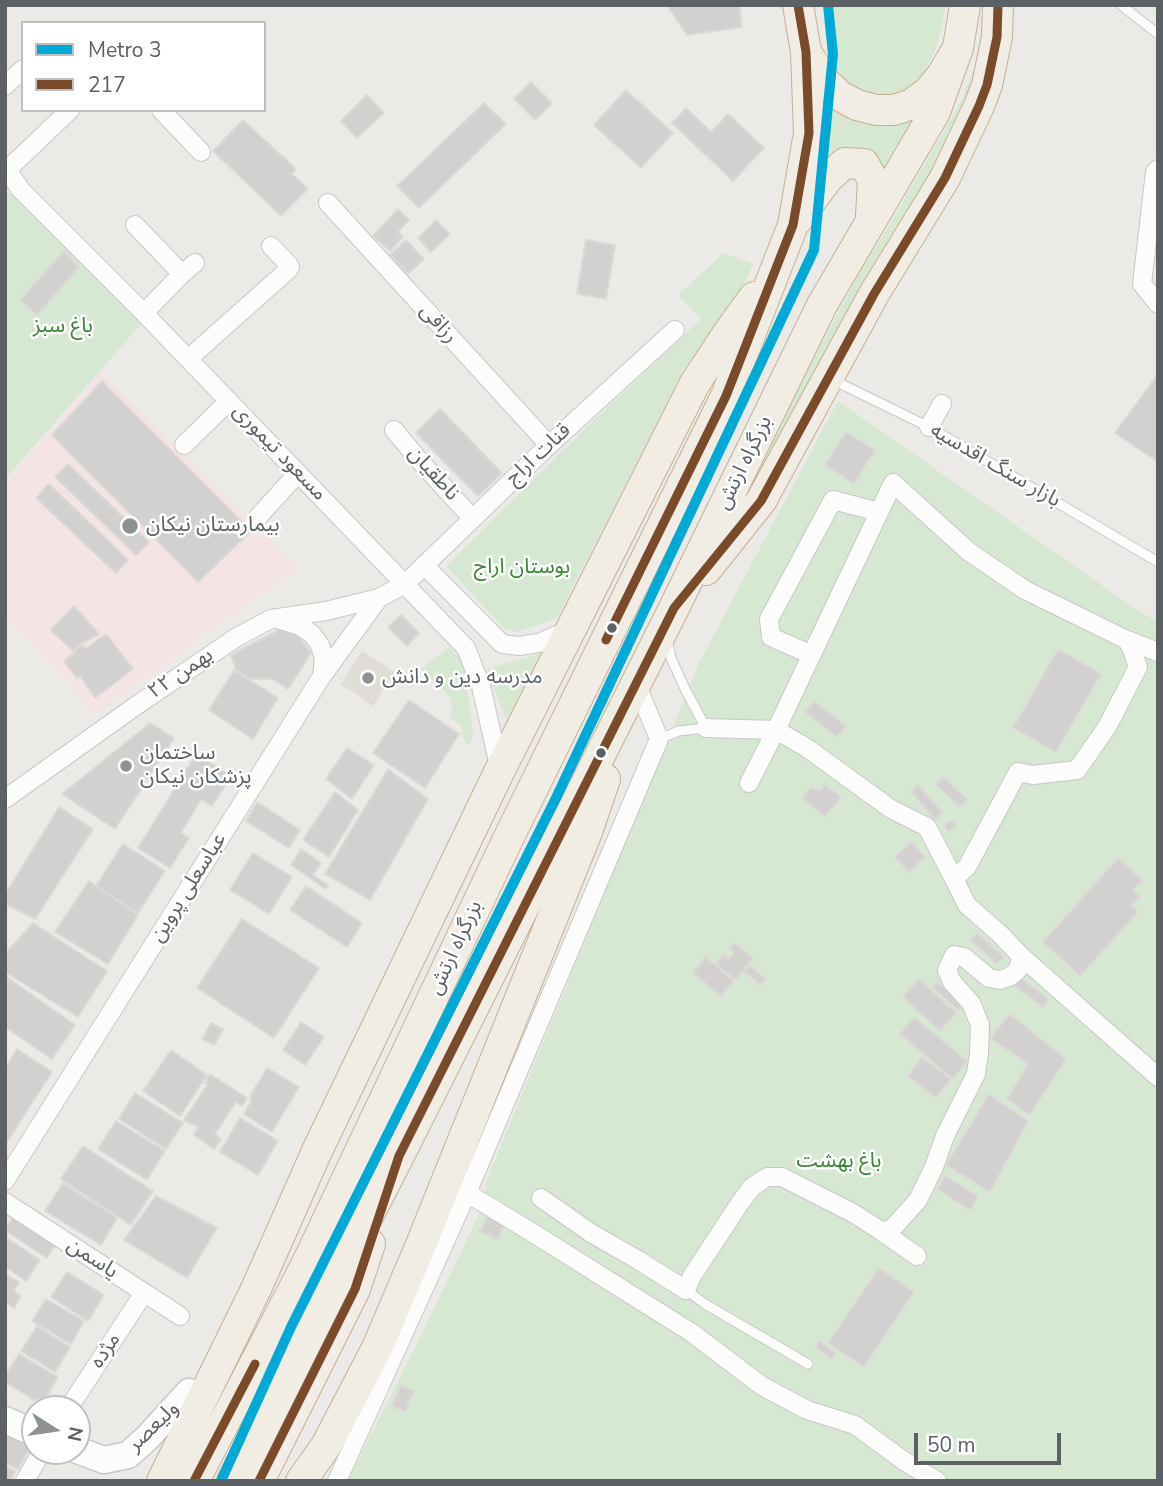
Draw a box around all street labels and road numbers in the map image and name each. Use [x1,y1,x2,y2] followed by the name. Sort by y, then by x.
[414,299,462,349] street label: رزاقی
[227,399,331,507] street label: مسعود تیموری
[711,412,779,514] street label: بزرگراه ارتش
[925,418,1065,514] street label: بازار سنگ اقدسیه
[501,419,577,491] street label: قنات اراج
[402,442,464,506] street label: ناطقیان
[144,643,218,705] street label: ۲۲ بهمن
[145,829,233,947] street label: عباسعلی پروین
[423,897,489,999] street label: بزرگراه ارتش
[62,1233,122,1285] street label: یاسمن
[85,1329,127,1373] street label: مژده
[123,1396,185,1458] street label: ولیعصر

